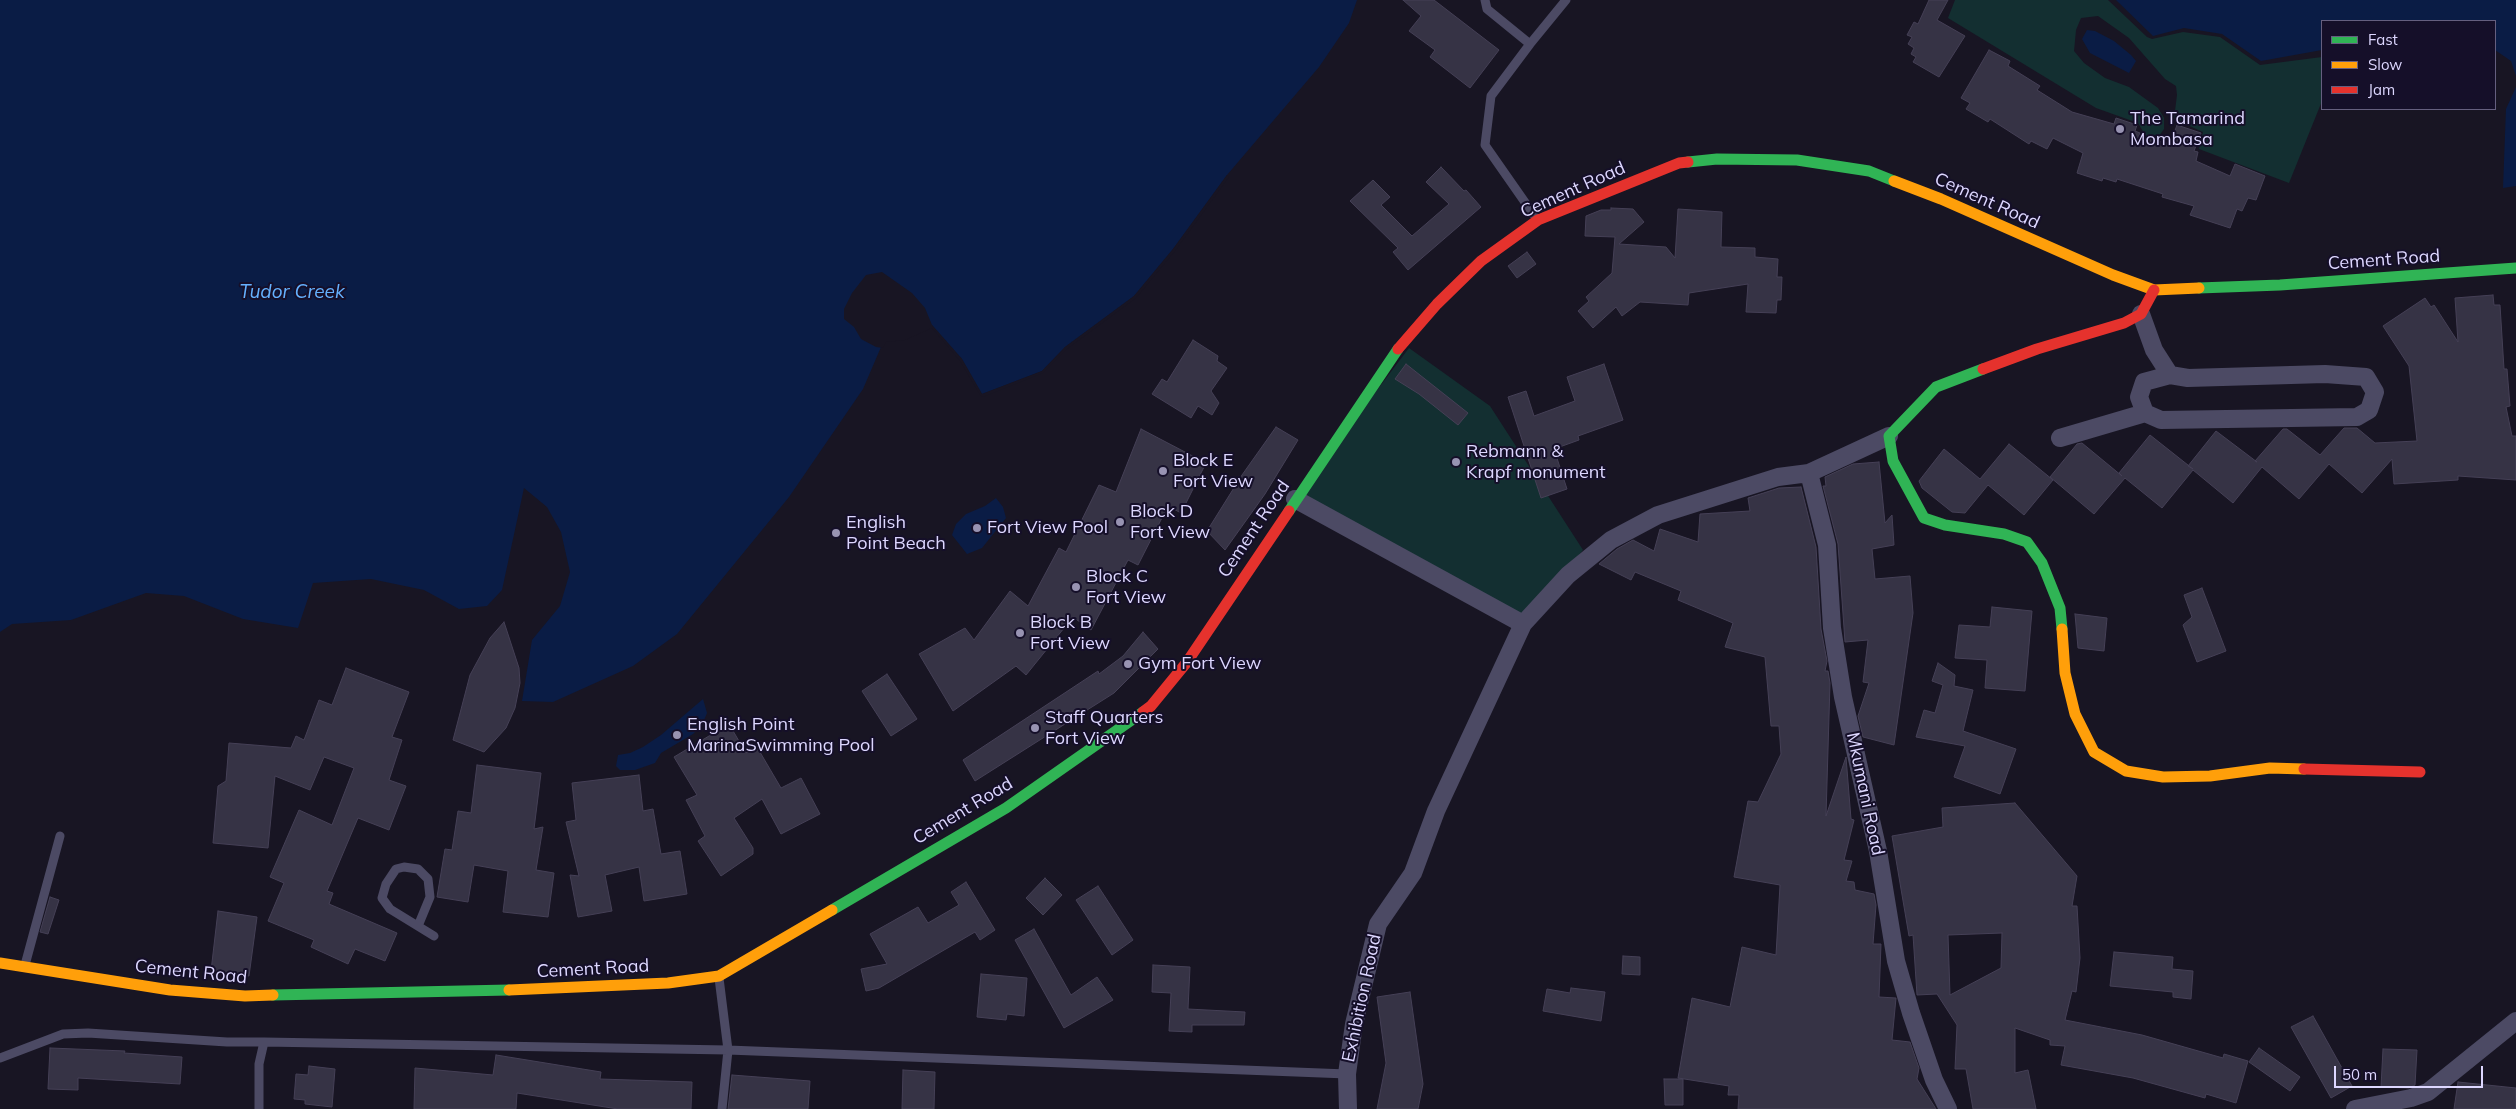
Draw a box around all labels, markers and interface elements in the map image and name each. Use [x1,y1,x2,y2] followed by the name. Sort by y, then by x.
[2321,20,2496,110] legend
[2368,30,2398,49] text: Fast
[2368,55,2402,74] text: Slow
[2368,80,2395,99] text: Jam
[2130,108,2245,150] place label: The Tamarind Mombasa
[2114,123,2126,135] marker: The Tamarind Mombasa
[1517,157,1629,223] street label: Cement Road
[1931,168,2043,234] street label: Cement Road
[2327,245,2441,275] street label: Cement Road
[239,281,345,303] water label: Tudor Creek
[1466,441,1606,484] place label: Rebmann & Krapf monument
[1173,450,1253,492] place label: Block E Fort View
[1450,456,1462,468] marker: Rebmann & Krapf monument
[1157,465,1169,477] marker: Block E Fort View
[1214,476,1294,582] street label: Cement Road
[1130,501,1210,544] place label: Block D Fort View
[846,512,946,554] place label: English Point Beach
[1114,516,1126,528] marker: Block D Fort View
[987,517,1108,539] place label: Fort View Pool
[971,522,983,534] marker: Fort View Pool
[830,527,842,539] marker: English Point Beach
[1086,566,1166,608] place label: Block C Fort View
[1070,581,1082,593] marker: Block C Fort View
[1030,612,1110,654] place label: Block B Fort View
[1014,627,1026,639] marker: Block B Fort View
[1138,653,1261,675] place label: Gym Fort View
[1122,658,1134,670] marker: Gym Fort View
[1045,707,1163,750] place label: Staff Quarters Fort View
[687,714,875,756] place label: English Point MarinaSwimming Pool
[1029,722,1041,734] marker: Staff Quarters Fort View
[671,729,683,741] marker: English Point MarinaSwimming Pool
[1841,730,1889,858] street label: Mkumani Road
[909,773,1017,849] street label: Cement Road
[1338,932,1386,1064] street label: Exhibition Road
[134,955,248,989] street label: Cement Road
[536,955,650,983] street label: Cement Road
[2336,1056,2485,1088] scale bar
[2342,1065,2377,1084] text: 50 m

